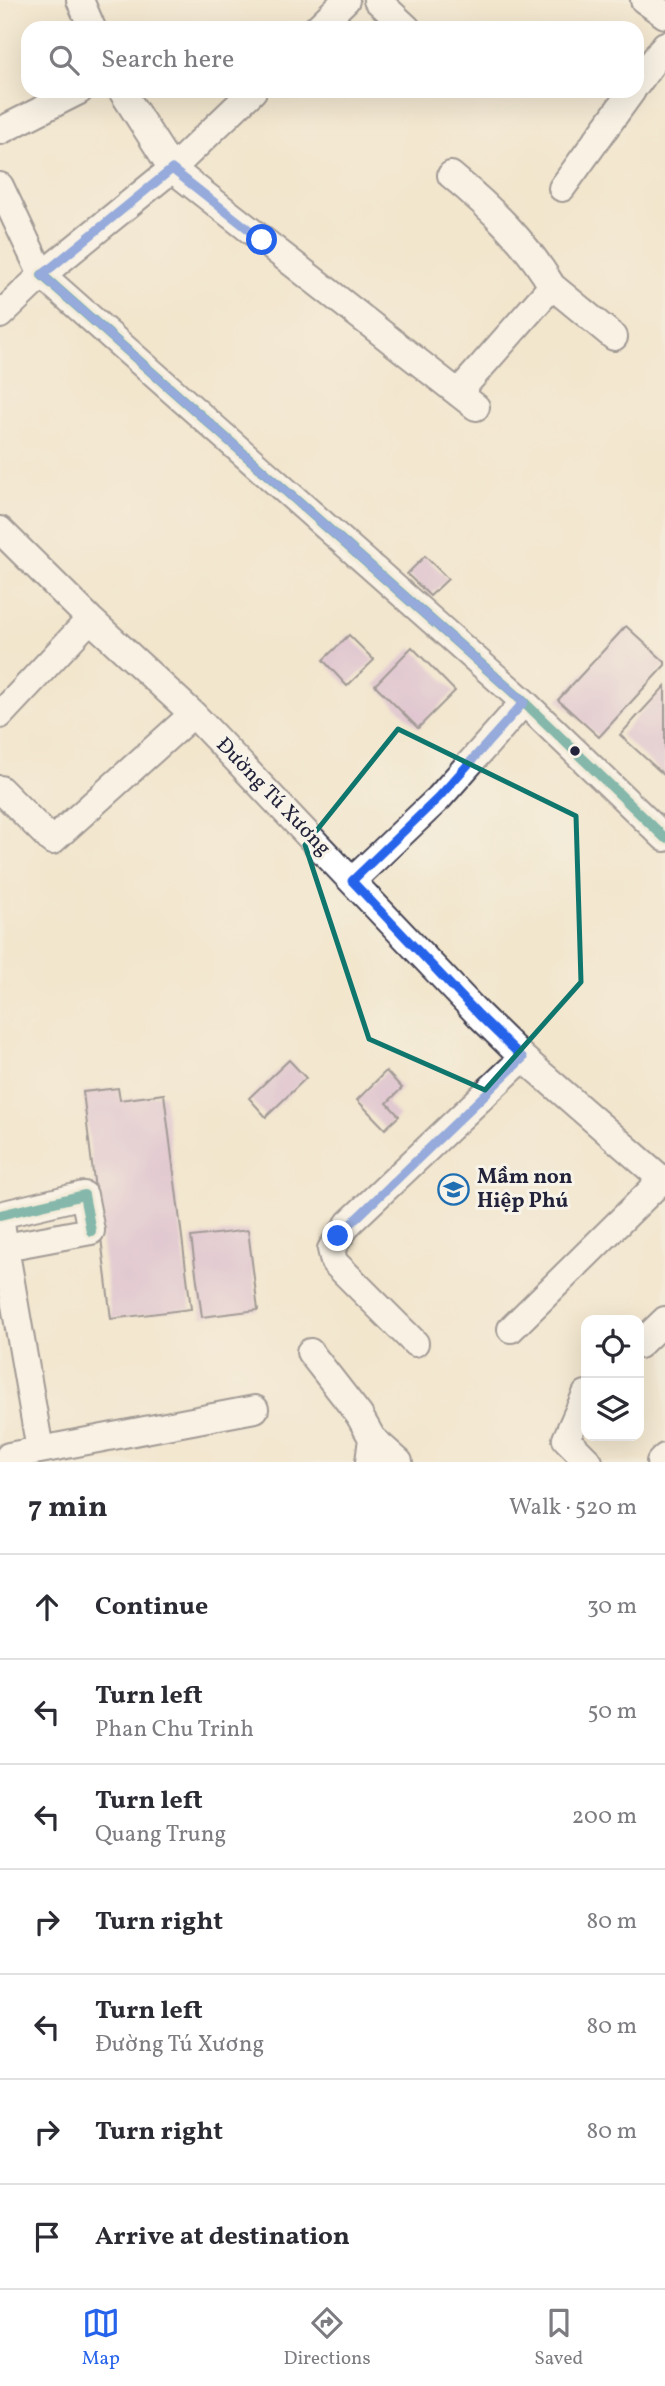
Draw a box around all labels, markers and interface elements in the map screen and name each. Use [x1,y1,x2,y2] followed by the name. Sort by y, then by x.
[21,21,644,98] search box
[45,41,83,79] icon: search
[101,42,234,78] text: Search here
[246,224,277,255] route start
[209,731,337,863] street label: Đường Tú Xương
[568,744,582,758] unlabelled marker
[477,1163,573,1216] place label: Mầm non Hiệp Phú
[437,1172,471,1206] school or university icon: Mầm non Hiệp Phú
[322,1220,353,1251] route end
[581,1315,644,1441] map controls
[581,1315,644,1378] button: locate
[581,1378,644,1441] button: layers
[28,1487,108,1529] text: 7 min
[509,1492,637,1524] text: Walk · 520 m
[28,1588,66,1626] icon: ahead
[95,1589,208,1625] text: Continue
[587,1591,637,1623] text: 30 m
[95,1678,203,1714] text: Turn left
[28,1693,66,1731] icon: left
[588,1696,637,1728] text: 50 m
[95,1714,254,1746] text: Phan Chu Trinh
[95,1783,203,1819] text: Turn left
[28,1798,66,1836] icon: left
[572,1801,637,1833] text: 200 m
[95,1819,226,1851] text: Quang Trung
[28,1903,66,1941] icon: right
[95,1904,223,1940] text: Turn right
[587,1906,637,1938] text: 80 m
[95,1993,203,2029] text: Turn left
[28,2008,66,2046] icon: left
[587,2011,637,2043] text: 80 m
[95,2029,264,2061] text: Đường Tú Xương
[28,2113,66,2151] icon: right
[95,2114,223,2150] text: Turn right
[587,2116,637,2148] text: 80 m
[28,2218,66,2256] icon: arrive
[95,2219,350,2255] text: Arrive at destination
[82,2304,120,2372] tab: Map
[284,2304,371,2372] tab: Directions
[534,2304,583,2372] tab: Saved

